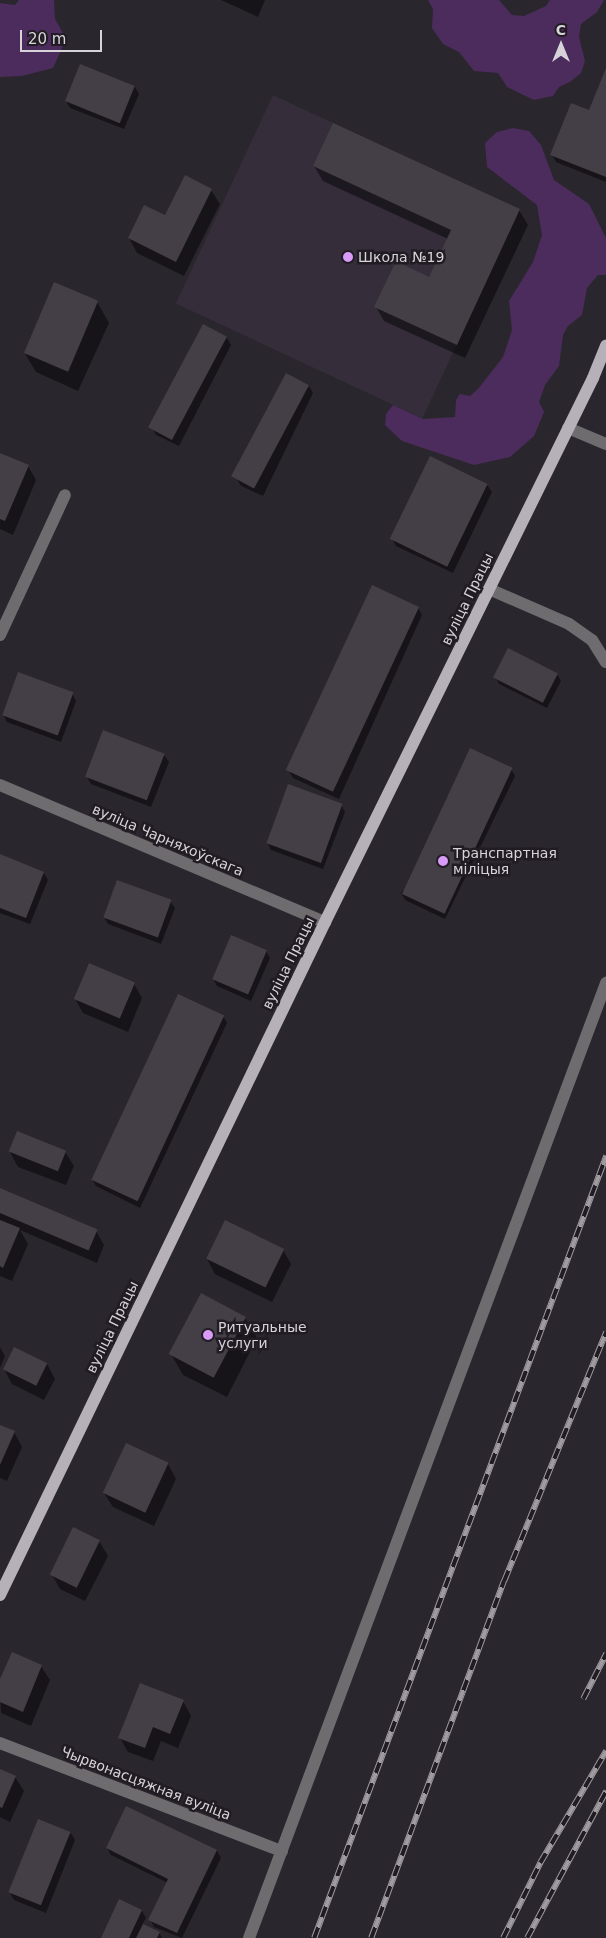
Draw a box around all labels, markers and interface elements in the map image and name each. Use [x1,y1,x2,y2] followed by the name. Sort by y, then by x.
[22,20,105,52] scale bar
[536,20,586,70] north arrow
[556,22,566,38] text: С
[28,30,66,48] text: 20 m
[358,249,444,265] place label: Школа №19
[342,251,354,263] marker: Школа №19
[437,550,497,648] street label: вуліца Працы
[90,801,246,879] street label: вуліца Чарняхоўскага
[453,845,557,878] place label: Транспартная міліцыя
[437,855,449,867] marker: Транспартная міліцыя
[258,914,318,1012] street label: вуліца Працы
[82,1278,142,1376] street label: вуліца Працы
[218,1319,307,1351] place label: Ритуальные услуги
[202,1329,214,1341] marker: Ритуальные услуги
[59,1743,233,1823] street label: Чырвонасцяжная вуліца

